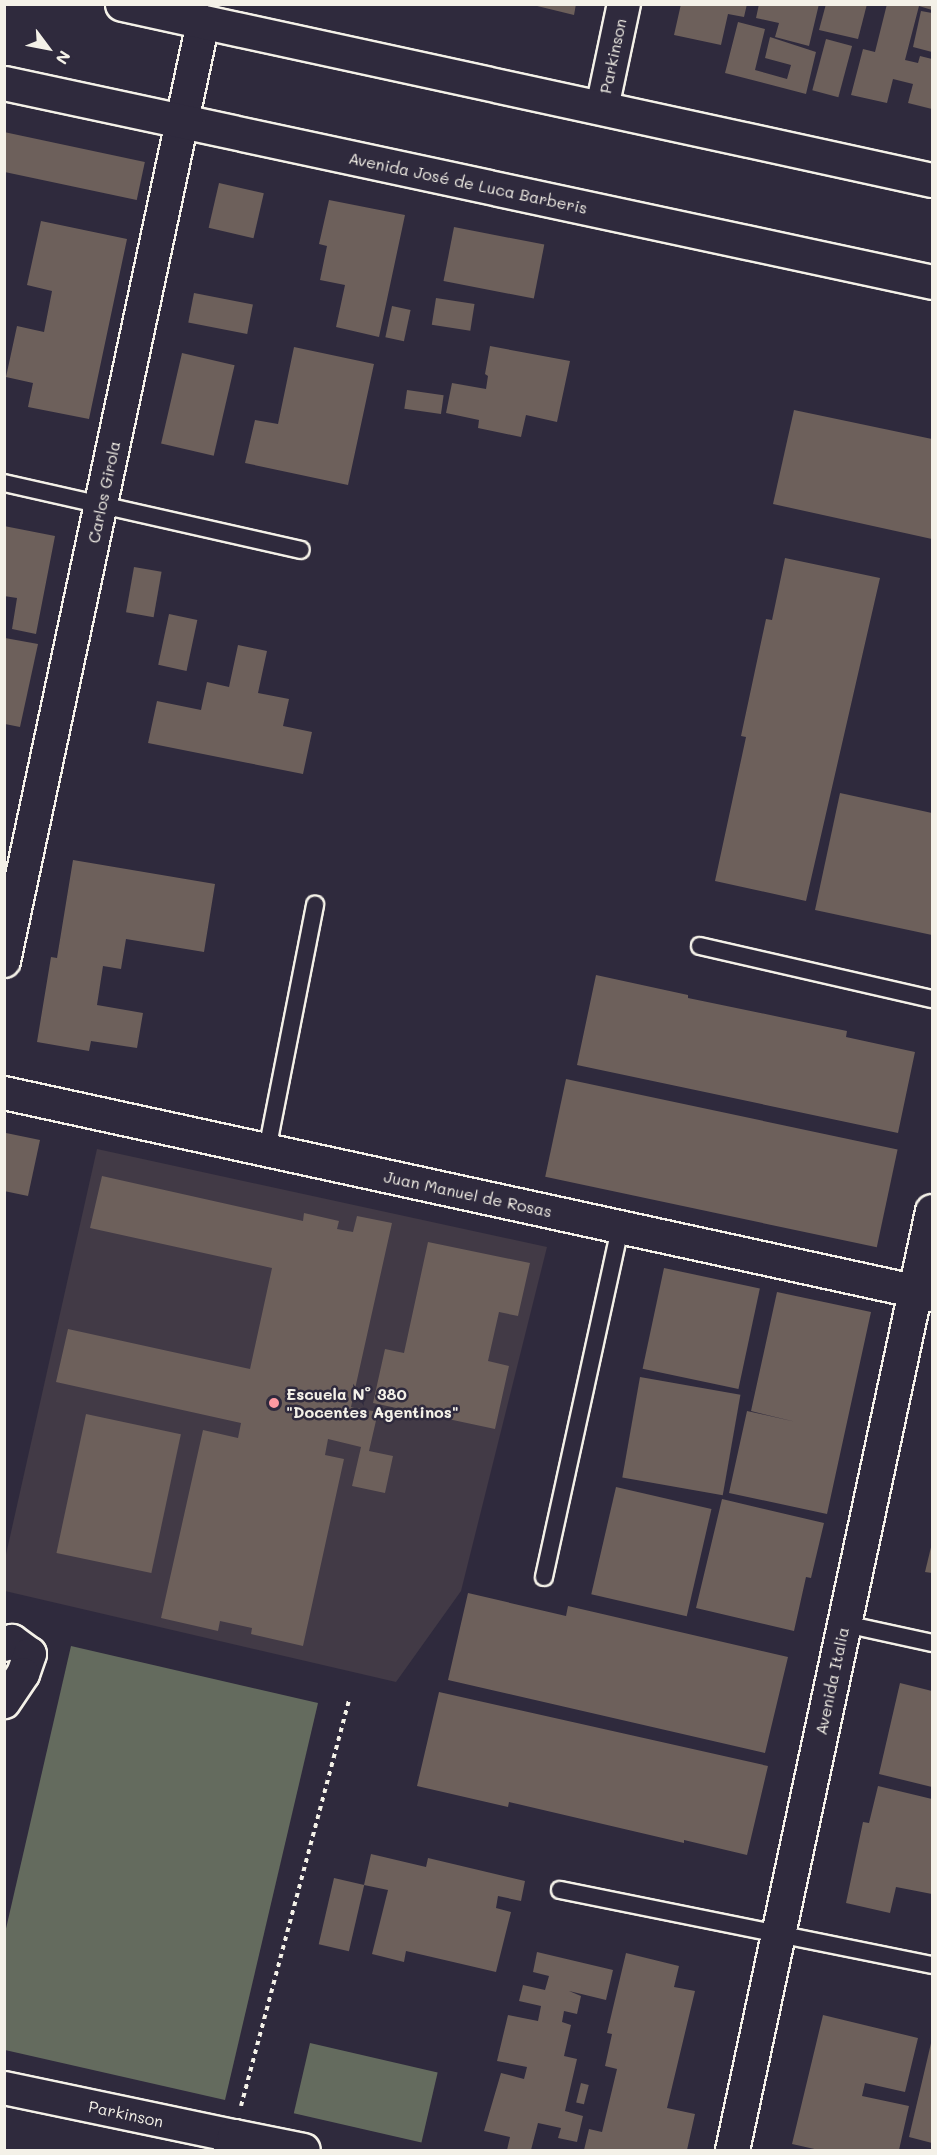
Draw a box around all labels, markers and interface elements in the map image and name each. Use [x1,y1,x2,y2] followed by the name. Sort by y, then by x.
[596,17,630,95] street label: Parkinson
[18,18,78,78] north arrow
[52,47,76,69] text: N
[347,148,589,218] street label: Avenida José de Luca Barberis
[84,439,124,545] street label: Carlos Girola
[382,1167,554,1221] street label: Juan Manuel de Rosas
[286,1384,459,1422] place label: Escuela N° 380 "Docentes Agentinos"
[267,1396,281,1410] marker: Escuela N° 380 "Docentes Agentinos"
[811,1625,853,1737] street label: Avenida Italia
[87,2097,165,2131] street label: Parkinson

